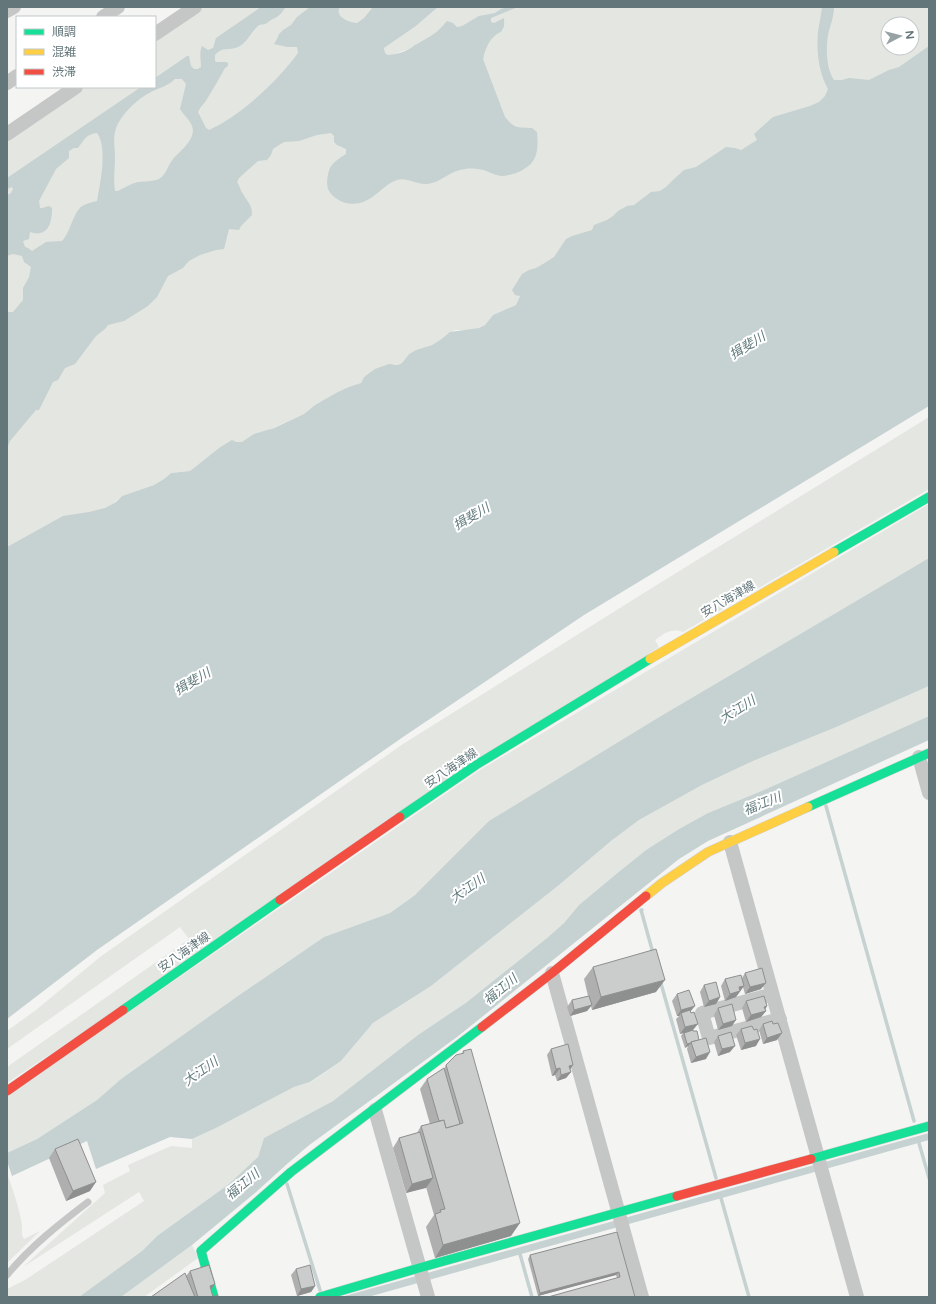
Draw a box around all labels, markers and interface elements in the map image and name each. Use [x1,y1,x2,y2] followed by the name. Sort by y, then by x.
[16,16,156,88] legend
[880,16,920,56] north arrow
[52,25,76,39] text: 順調
[902,30,916,40] text: N
[52,45,76,59] text: 混雑
[52,65,76,79] text: 渋滞
[727,328,770,363] water label: 揖斐川
[451,499,494,534] water label: 揖斐川
[699,578,757,620] street label: 安八海津線
[172,664,215,699] water label: 揖斐川
[717,692,760,727] water label: 大江川
[422,745,480,791] street label: 安八海津線
[741,788,785,819] water label: 福江川
[447,870,490,907] water label: 大江川
[155,929,213,975] street label: 安八海津線
[481,970,522,1008] water label: 福江川
[180,1053,223,1090] water label: 大江川
[223,1165,264,1203] water label: 福江川

